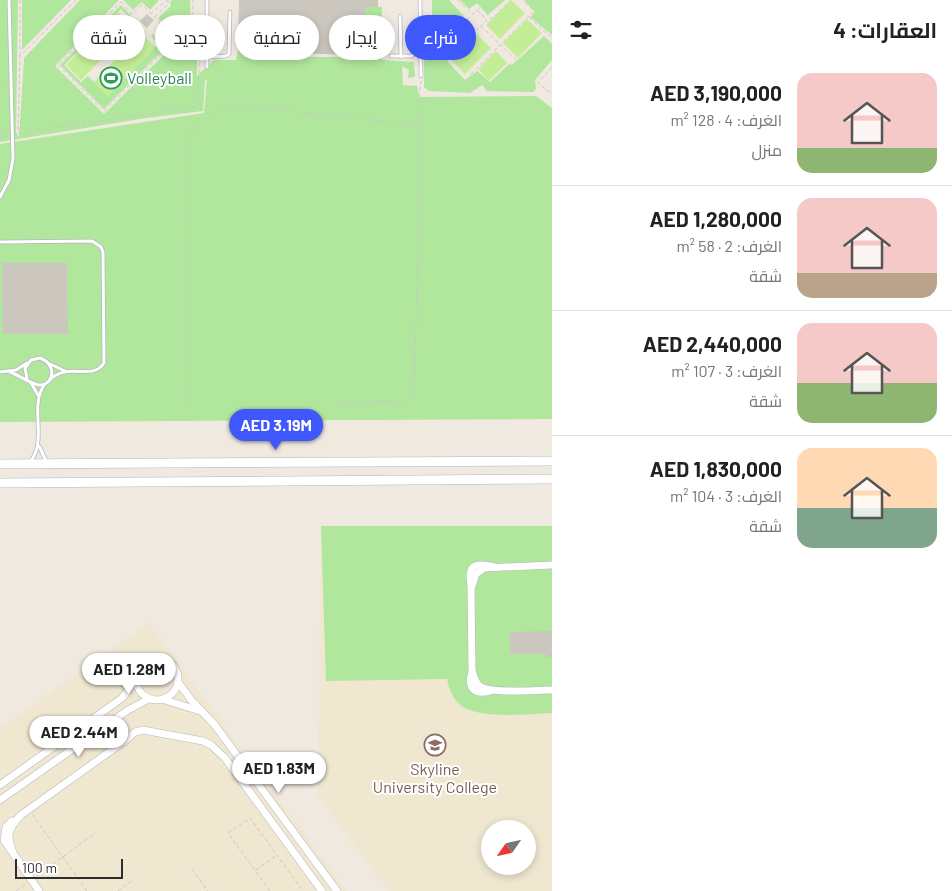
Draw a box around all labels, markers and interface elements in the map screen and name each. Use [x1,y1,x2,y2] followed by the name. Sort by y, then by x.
[73,15,145,60] chip: شقة
[155,15,225,60] chip: جديد
[235,15,319,60] chip: تصفية
[329,15,395,60] chip: إيجار
[405,15,476,60] chip: شراء
[567,16,595,44] icon: filters
[833,17,937,42] text: العقارات: 4
[99,66,123,90] sports icon: Volleyball
[127,68,192,87] place label: Volleyball
[650,80,782,105] text: AED 3,190,000
[837,93,897,153] icon: home
[670,110,782,129] text: الغرف: 4 · 128 m²
[752,140,782,159] text: منزل
[649,206,782,231] text: AED 1,280,000
[837,218,897,278] icon: home
[677,236,782,255] text: الغرف: 2 · 58 m²
[749,266,782,285] text: شقة
[643,331,782,356] text: AED 2,440,000
[837,343,897,403] icon: home
[671,361,782,380] text: الغرف: 3 · 107 m²
[749,391,782,410] text: شقة
[219,408,333,451] pin: AED 3.19M
[240,415,312,434] text: AED 3.19M
[650,456,782,481] text: AED 1,830,000
[837,468,897,528] icon: home
[670,486,782,505] text: الغرف: 3 · 104 m²
[749,516,782,535] text: شقة
[72,652,186,695] pin: AED 1.28M
[93,659,165,678] text: AED 1.28M
[22,716,136,758] pin: AED 2.44M
[40,722,118,741] text: AED 2.44M
[423,733,447,757] school or university icon: Skyline University College
[222,752,336,794] pin: AED 1.83M
[243,758,315,777] text: AED 1.83M
[373,759,497,796] place label: Skyline University College
[481,820,536,875] north arrow
[481,820,536,875] map controls
[15,856,122,879] scale bar
[22,859,57,876] text: 100 m

